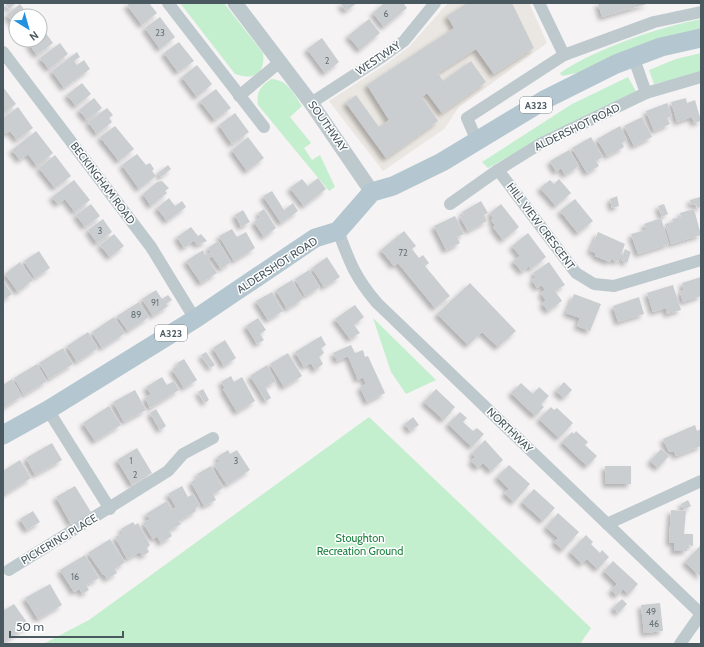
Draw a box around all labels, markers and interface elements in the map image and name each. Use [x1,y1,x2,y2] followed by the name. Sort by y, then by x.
[8,8,48,48] north arrow
[383,8,389,19] house number: 6
[155,27,165,38] house number: 23
[27,28,41,44] text: N
[353,37,404,78] street label: WESTWAY
[325,55,330,66] house number: 2
[520,97,552,113] road number: A323
[305,98,351,155] street label: SOUTHWAY
[532,100,622,154] street label: ALDERSHOT ROAD
[68,139,138,227] street label: BECKINGHAM ROAD
[504,180,578,272] street label: HILL VIEW CRESCENT
[98,225,103,236] house number: 3
[234,234,320,296] street label: ALDERSHOT ROAD
[398,247,408,258] house number: 72
[151,297,159,308] house number: 91
[131,309,141,320] house number: 89
[155,325,187,341] road number: A323
[484,405,536,456] street label: NORTHWAY
[130,455,133,466] house number: 1
[234,455,239,466] house number: 3
[133,469,138,480] house number: 2
[18,511,100,567] street label: PICKERING PLACE
[317,531,403,558] park label: Stoughton Recreation Ground
[71,571,79,582] house number: 16
[646,606,656,617] house number: 49
[10,613,123,639] scale bar
[649,618,659,629] house number: 46
[16,619,44,634] text: 50 m

